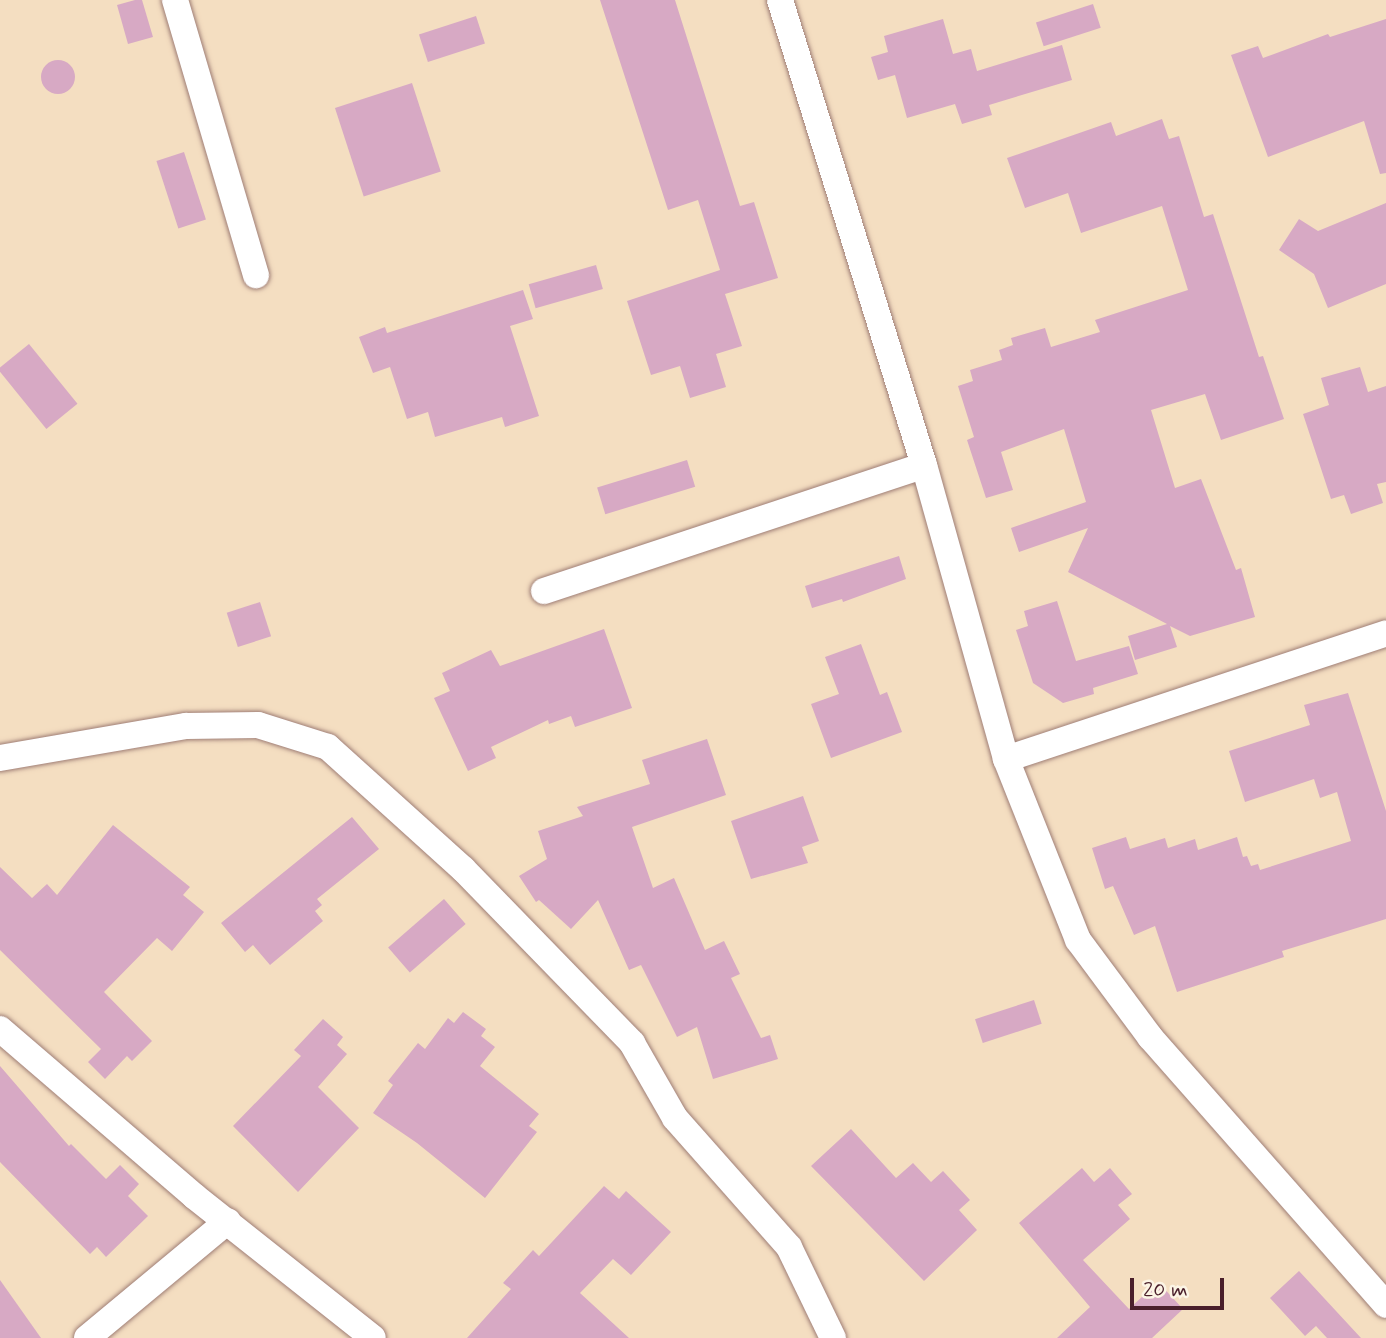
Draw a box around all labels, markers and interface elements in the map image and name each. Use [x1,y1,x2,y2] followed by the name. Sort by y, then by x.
[1134,1264,1228,1308] scale bar
[1143,1276,1188,1304] text: 20 m

